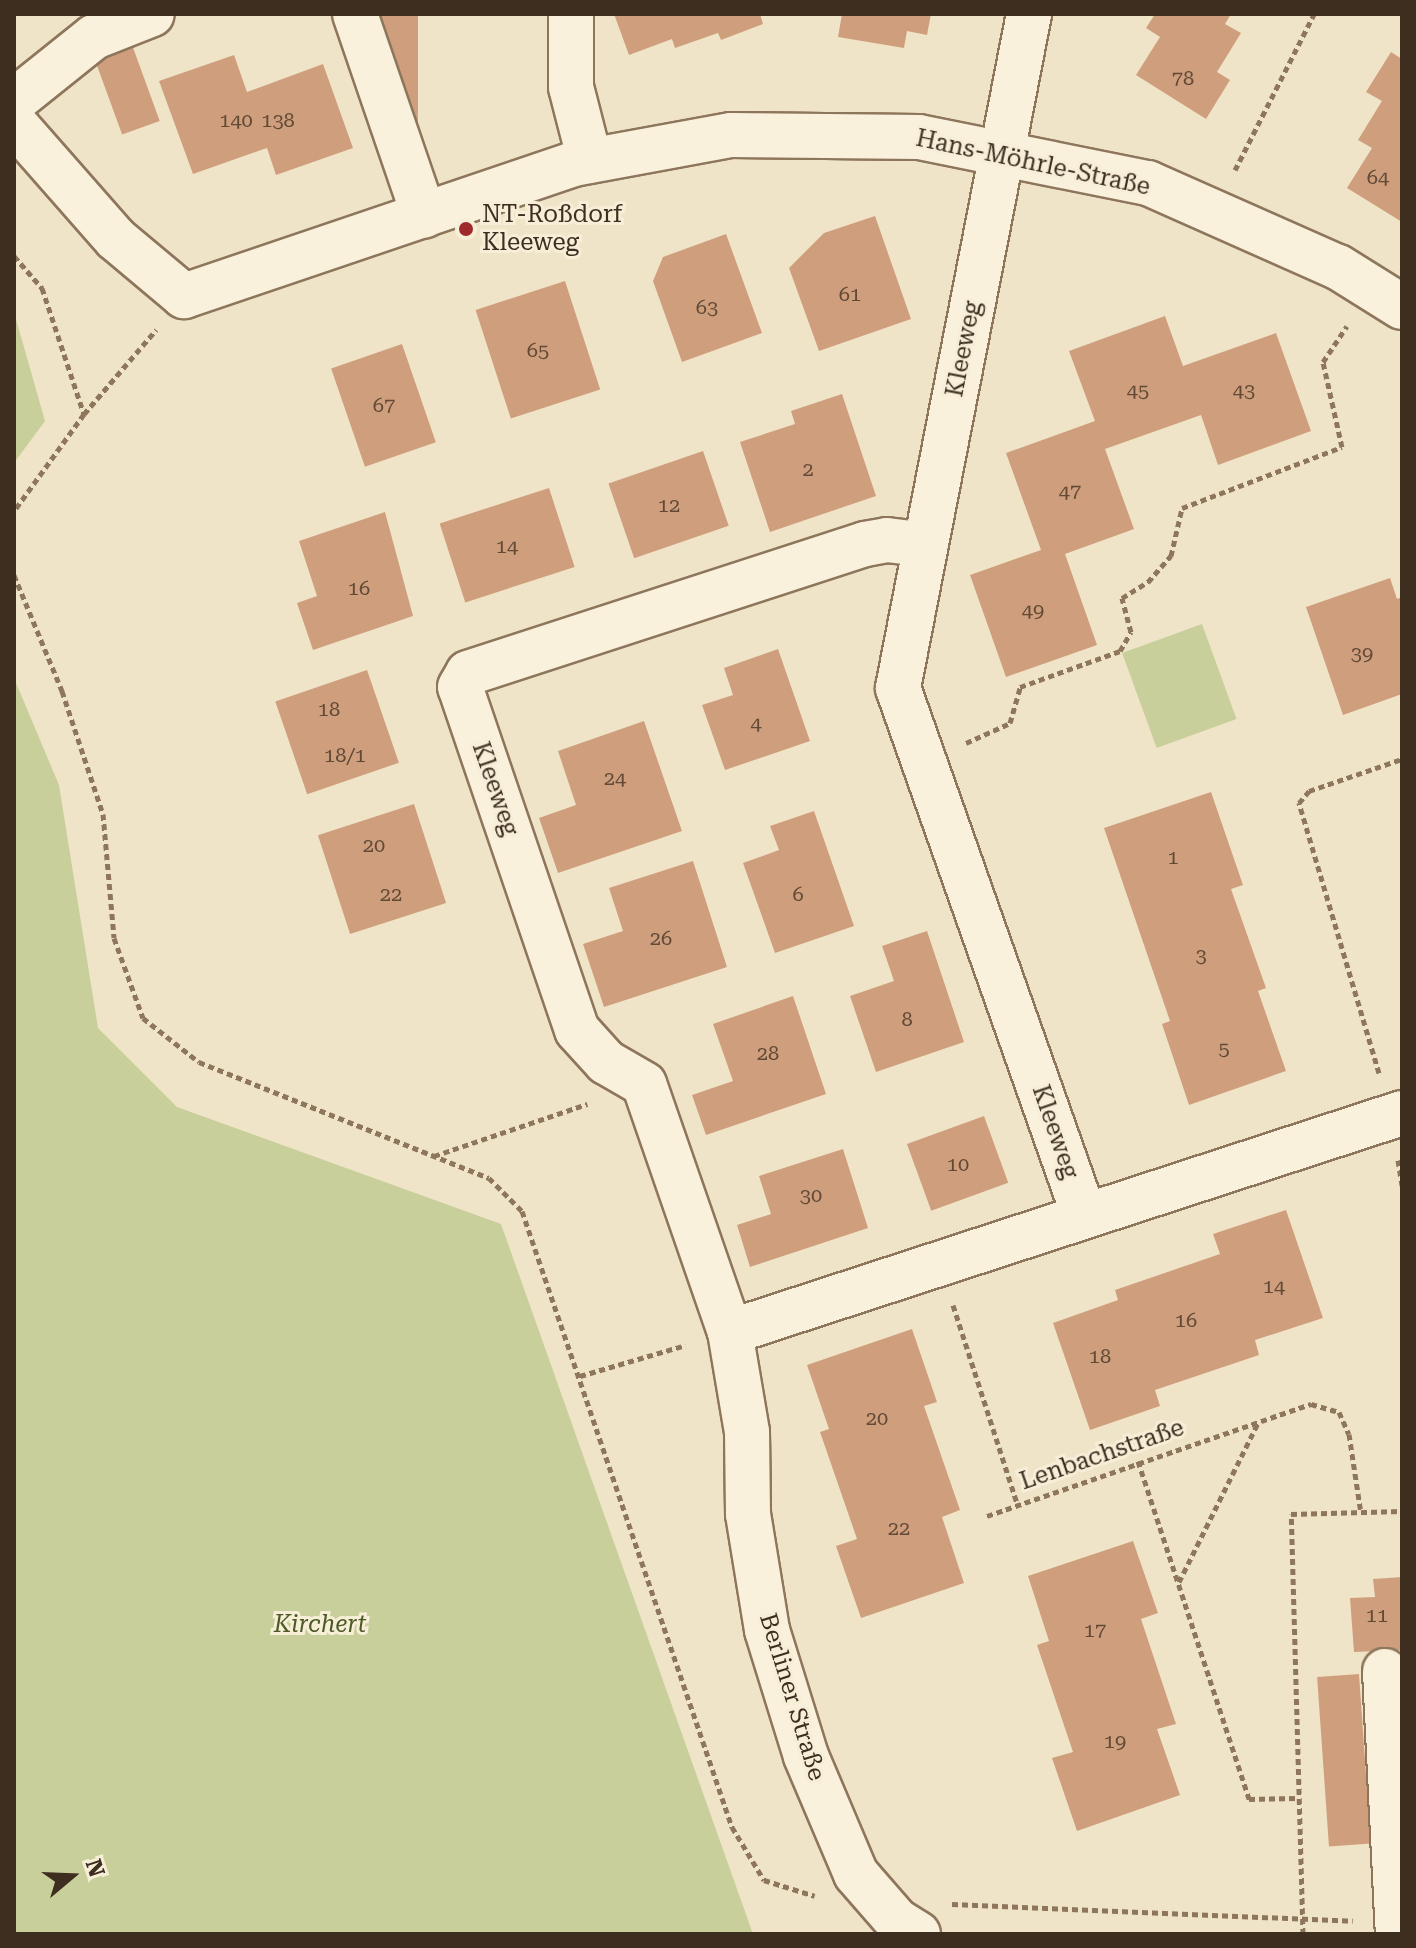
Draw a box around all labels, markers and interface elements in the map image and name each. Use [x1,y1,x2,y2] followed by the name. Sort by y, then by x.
[1172,66,1194,90] house number: 78
[219,108,253,132] house number: 140
[261,108,295,132] house number: 138
[913,124,1153,202] street label: Hans-Möhrle-Straße
[1367,165,1389,189] house number: 64
[482,201,622,257] place label: NT-Roßdorf Kleeweg
[457,220,475,238] marker: NT-Roßdorf Kleeweg
[839,282,861,306] house number: 61
[696,295,718,319] house number: 63
[941,299,987,399] street label: Kleeweg
[527,338,549,362] house number: 65
[1127,378,1149,402] house number: 45
[1233,378,1255,402] house number: 43
[373,393,395,417] house number: 67
[802,457,814,481] house number: 2
[1059,479,1081,503] house number: 47
[658,493,680,517] house number: 12
[496,534,518,558] house number: 14
[348,576,370,600] house number: 16
[1022,598,1044,622] house number: 49
[1351,641,1373,665] house number: 39
[318,697,340,721] house number: 18
[750,711,762,735] house number: 4
[466,738,524,840] street label: Kleeweg
[324,743,366,767] house number: 18/1
[604,766,626,790] house number: 24
[363,833,385,857] house number: 20
[1167,845,1179,869] house number: 1
[380,882,402,906] house number: 22
[792,882,804,906] house number: 6
[650,926,672,950] house number: 26
[1195,943,1207,967] house number: 3
[901,1007,913,1031] house number: 8
[1218,1036,1230,1060] house number: 5
[757,1041,779,1065] house number: 28
[1026,1081,1084,1183] street label: Kleeweg
[947,1152,969,1176] house number: 10
[800,1183,822,1207] house number: 30
[1263,1274,1285,1298] house number: 14
[1175,1308,1197,1332] house number: 16
[1089,1344,1111,1368] house number: 18
[866,1406,888,1430] house number: 20
[1016,1413,1188,1497] street label: Lenbachstraße
[888,1516,910,1540] house number: 22
[1366,1603,1388,1627] house number: 11
[753,1610,831,1784] street label: Berliner Straße
[274,1611,366,1639] park label: Kirchert
[1084,1618,1106,1642] house number: 17
[1104,1729,1126,1753] house number: 19
[32,1836,112,1916] north arrow
[81,1856,110,1880] text: N

